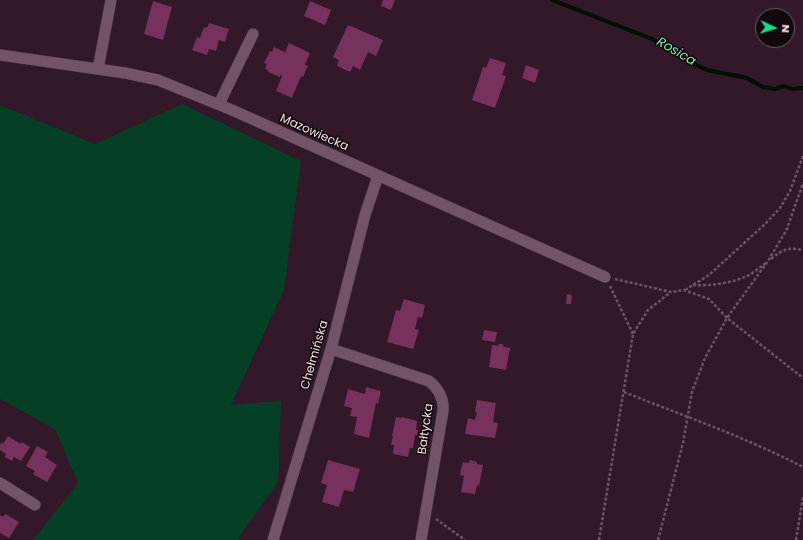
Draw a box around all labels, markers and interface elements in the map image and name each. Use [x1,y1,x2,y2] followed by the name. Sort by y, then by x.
[755,8,795,48] north arrow
[778,24,794,33] text: N
[654,35,698,69] water label: Rosica
[278,111,350,155] street label: Mazowiecka
[298,319,332,391] street label: Chełmińska
[415,403,437,455] street label: Bałtycka

